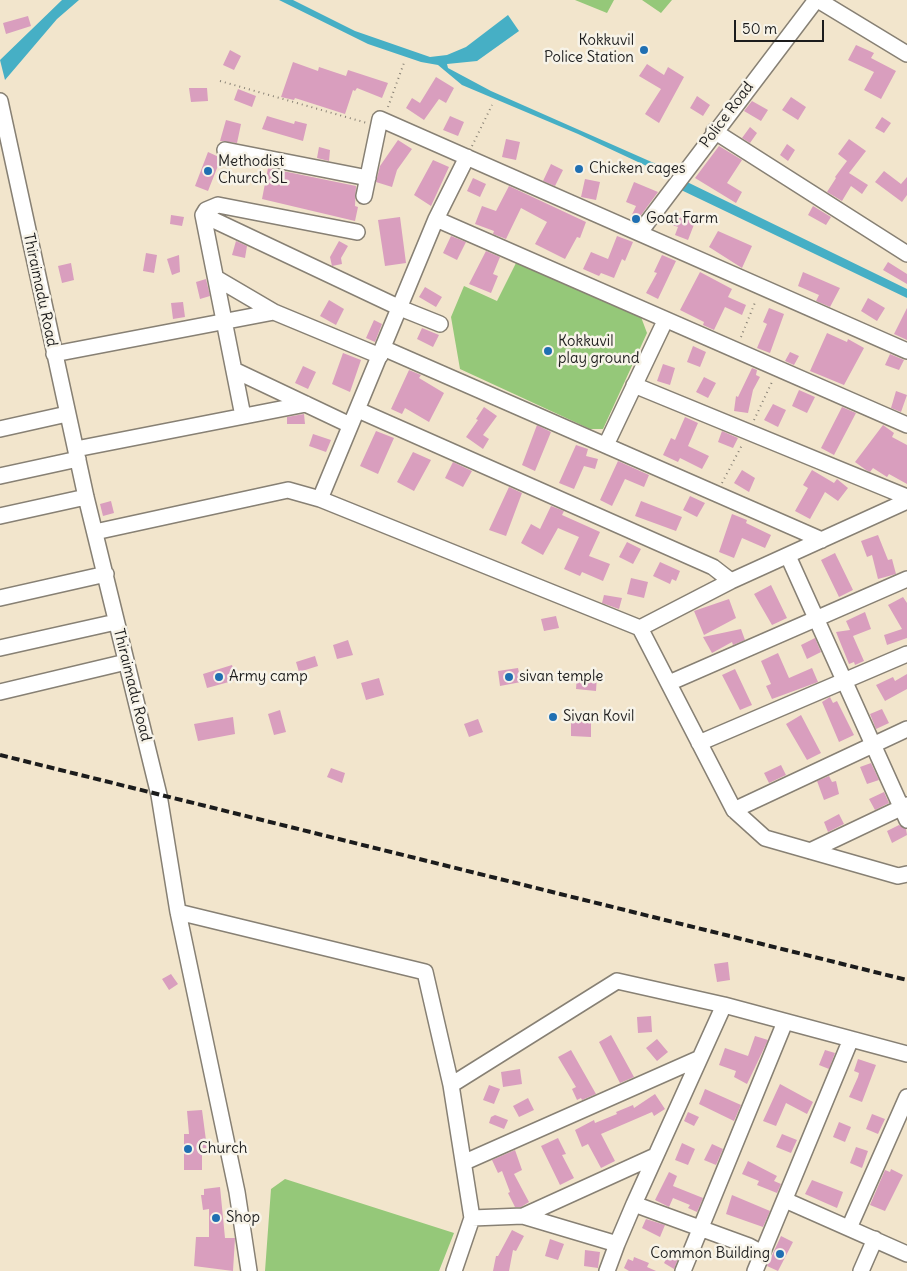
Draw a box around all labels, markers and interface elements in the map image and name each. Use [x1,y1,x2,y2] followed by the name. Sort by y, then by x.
[737,10,827,42] scale bar
[742,19,777,38] text: 50 m
[544,32,634,67] place label: Kokkuvil Police Station
[638,44,650,56] marker: Kokkuvil Police Station
[696,78,758,152] street label: Police Road
[218,153,288,188] place label: Methodist Church SL
[589,160,686,178] place label: Chicken cages
[573,163,585,175] marker: Chicken cages
[202,165,214,177] marker: Methodist Church SL
[646,210,718,228] place label: Goat Farm
[630,213,642,225] marker: Goat Farm
[19,232,61,348] street label: Thiraimadu Road
[558,333,640,368] place label: Kokkuvil play ground
[542,345,554,357] marker: Kokkuvil play ground
[109,627,155,743] street label: Thiraimadu Road
[229,668,308,686] place label: Army camp
[519,668,603,686] place label: sivan temple
[213,671,225,683] marker: Army camp
[503,671,515,683] marker: sivan temple
[563,708,634,726] place label: Sivan Kovil
[547,711,559,723] marker: Sivan Kovil
[198,1140,247,1158] place label: Church
[182,1143,194,1155] marker: Church
[226,1209,260,1227] place label: Shop
[210,1212,222,1224] marker: Shop
[650,1245,770,1263] place label: Common Building
[774,1248,786,1260] marker: Common Building

